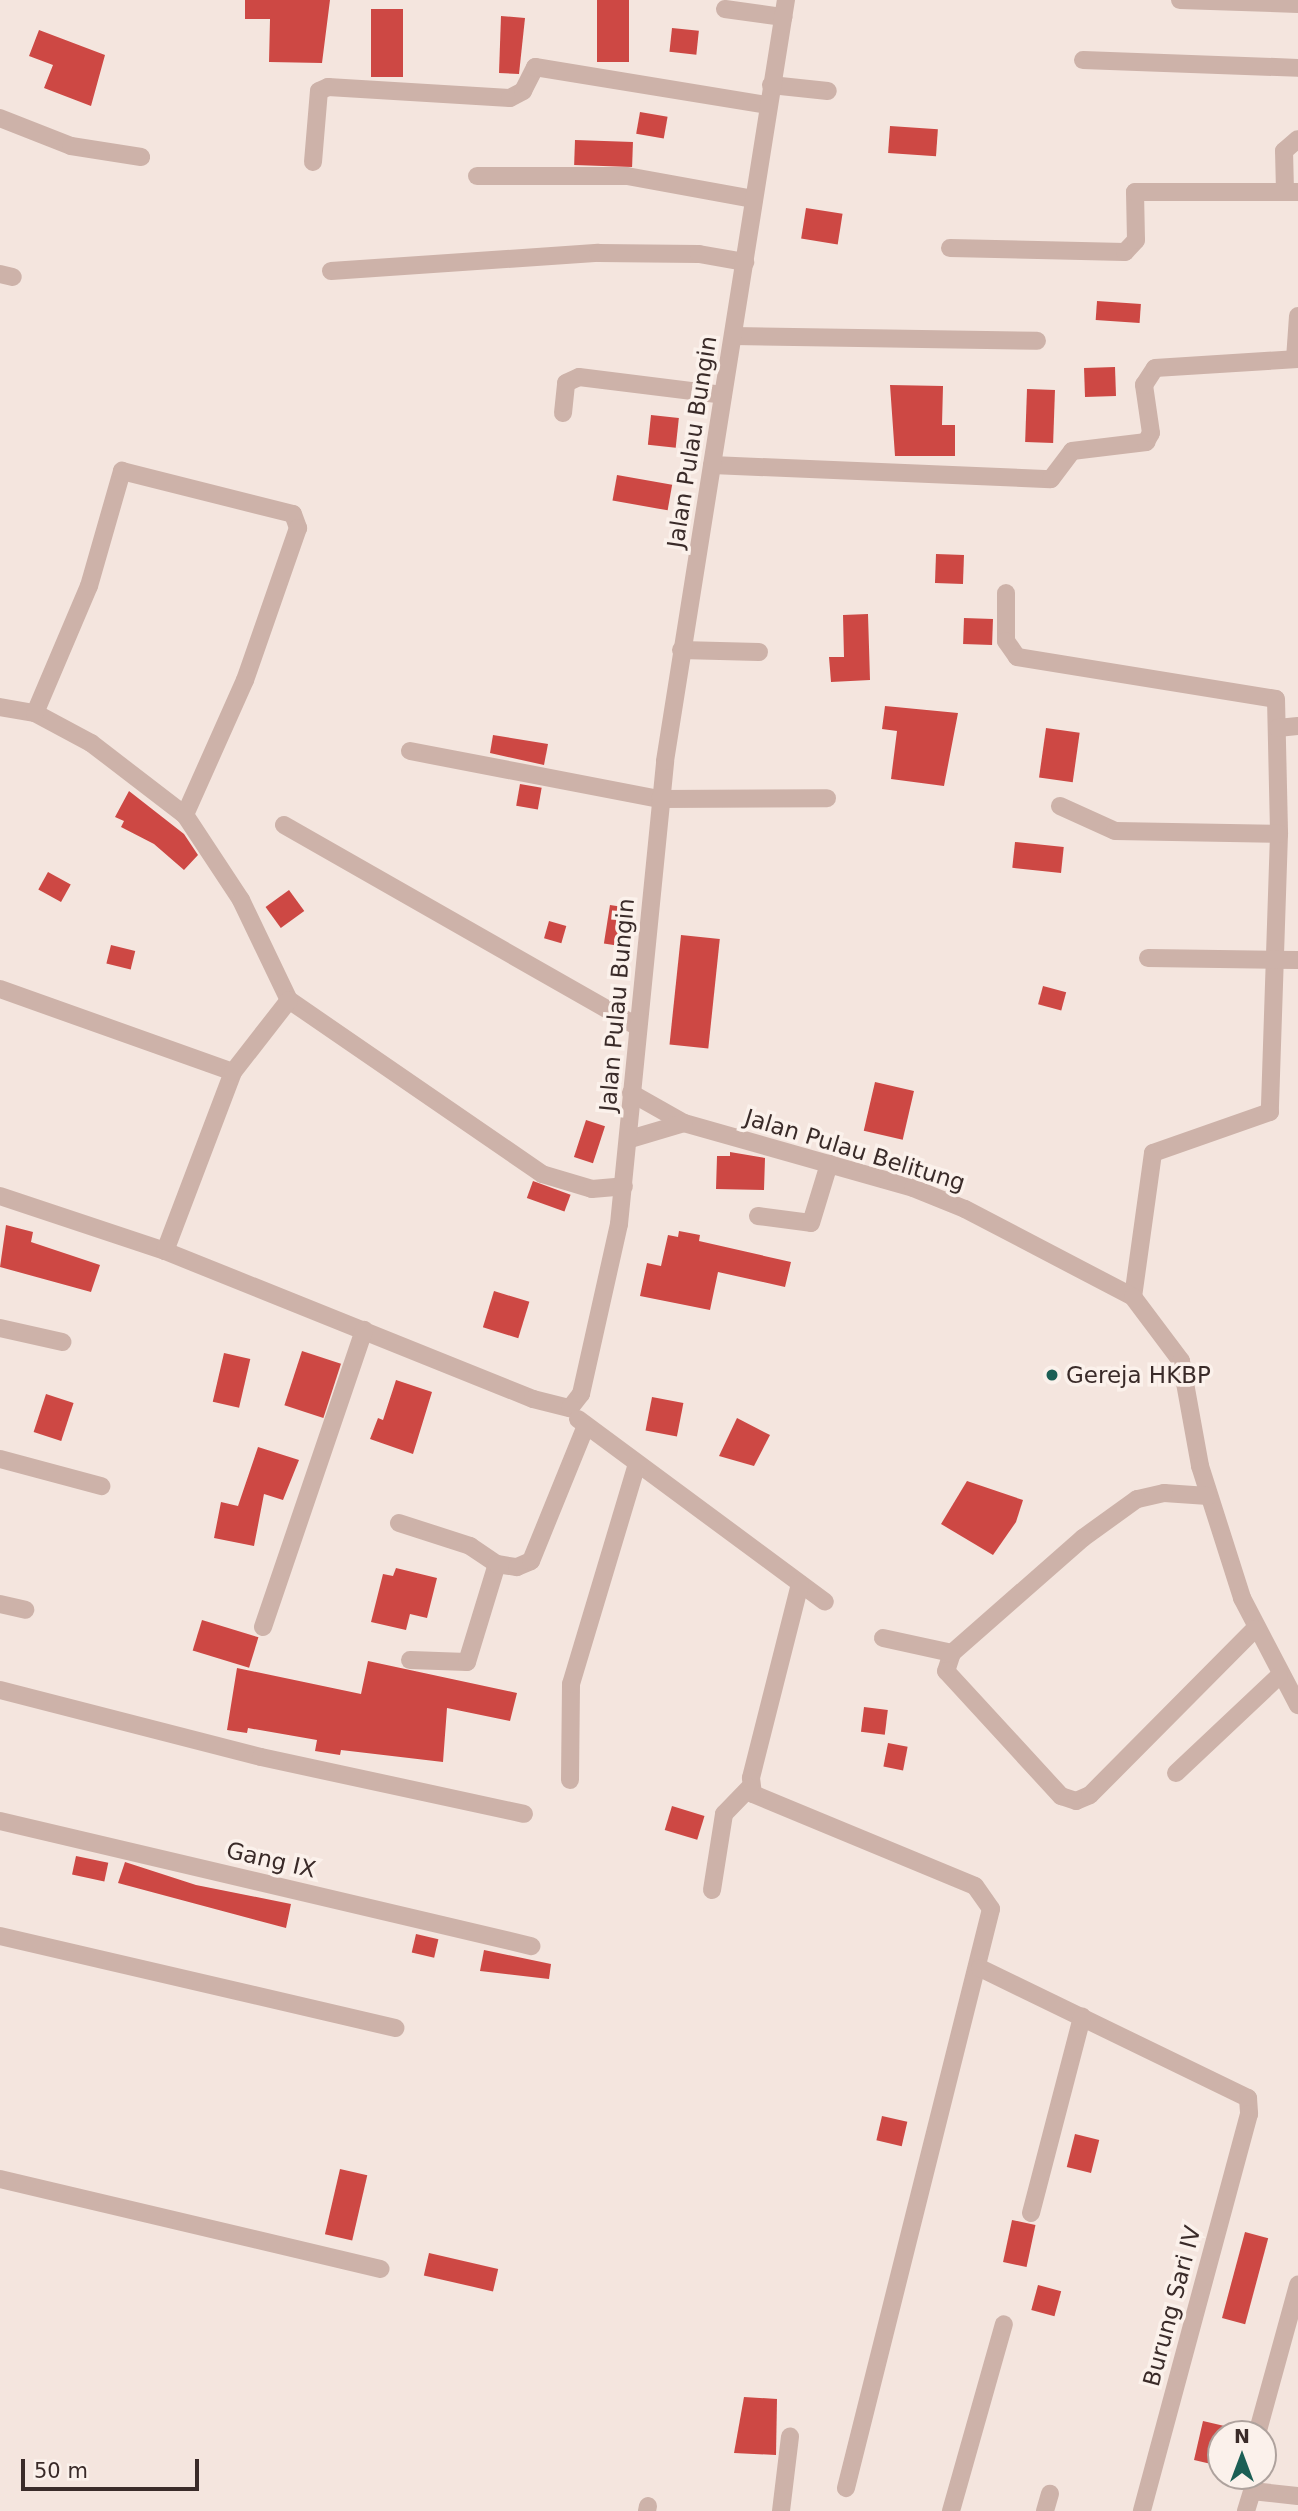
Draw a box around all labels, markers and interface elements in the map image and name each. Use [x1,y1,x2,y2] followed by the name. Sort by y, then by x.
[662,334,722,550] street label: Jalan Pulau Bungin
[594,897,640,1113] street label: Jalan Pulau Bungin
[741,1103,969,1197] street label: Jalan Pulau Belitung
[1066,1361,1211,1389] place label: Gereja HKBP
[1044,1367,1060,1383] marker: Gereja HKBP
[224,1836,318,1884] street label: Gang IX
[1137,2223,1207,2389] street label: Burung Sari IV
[1207,2420,1277,2490] north arrow
[1234,2425,1250,2447] text: N
[24,2444,203,2488] scale bar
[34,2459,88,2483] text: 50 m

